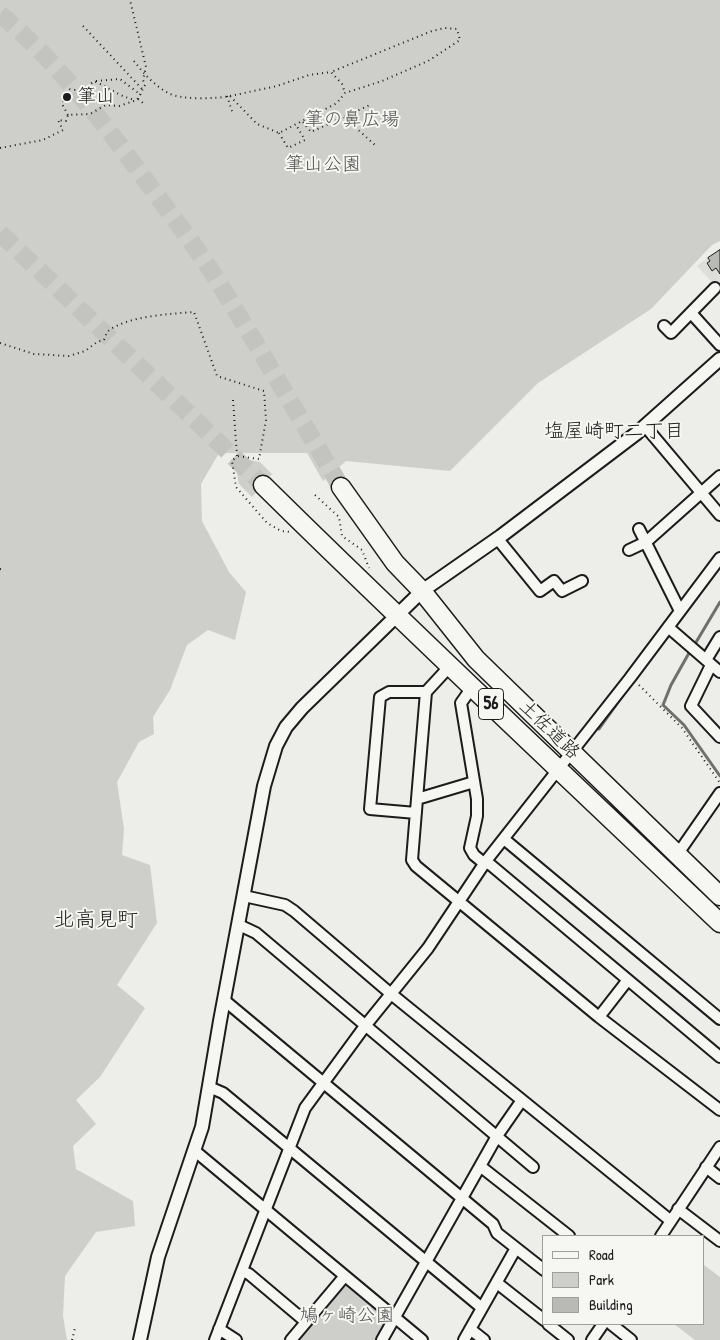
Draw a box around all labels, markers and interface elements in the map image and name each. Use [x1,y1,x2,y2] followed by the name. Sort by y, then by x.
[77,86,115,108] place label: 筆山
[61,91,73,103] marker: 筆山
[305,109,399,131] park label: 筆の鼻広場
[285,154,361,176] park label: 筆山公園
[544,420,684,444] district label: 塩屋崎町二丁目
[478,689,504,720] road number: 56
[514,695,584,765] street label: 土佐道路
[54,907,138,933] district label: 北高見町
[542,1235,705,1325] legend
[589,1244,614,1265] text: Road
[589,1269,614,1290] text: Park
[589,1294,633,1315] text: Building
[300,1305,394,1327] park label: 鳩ヶ崎公園

